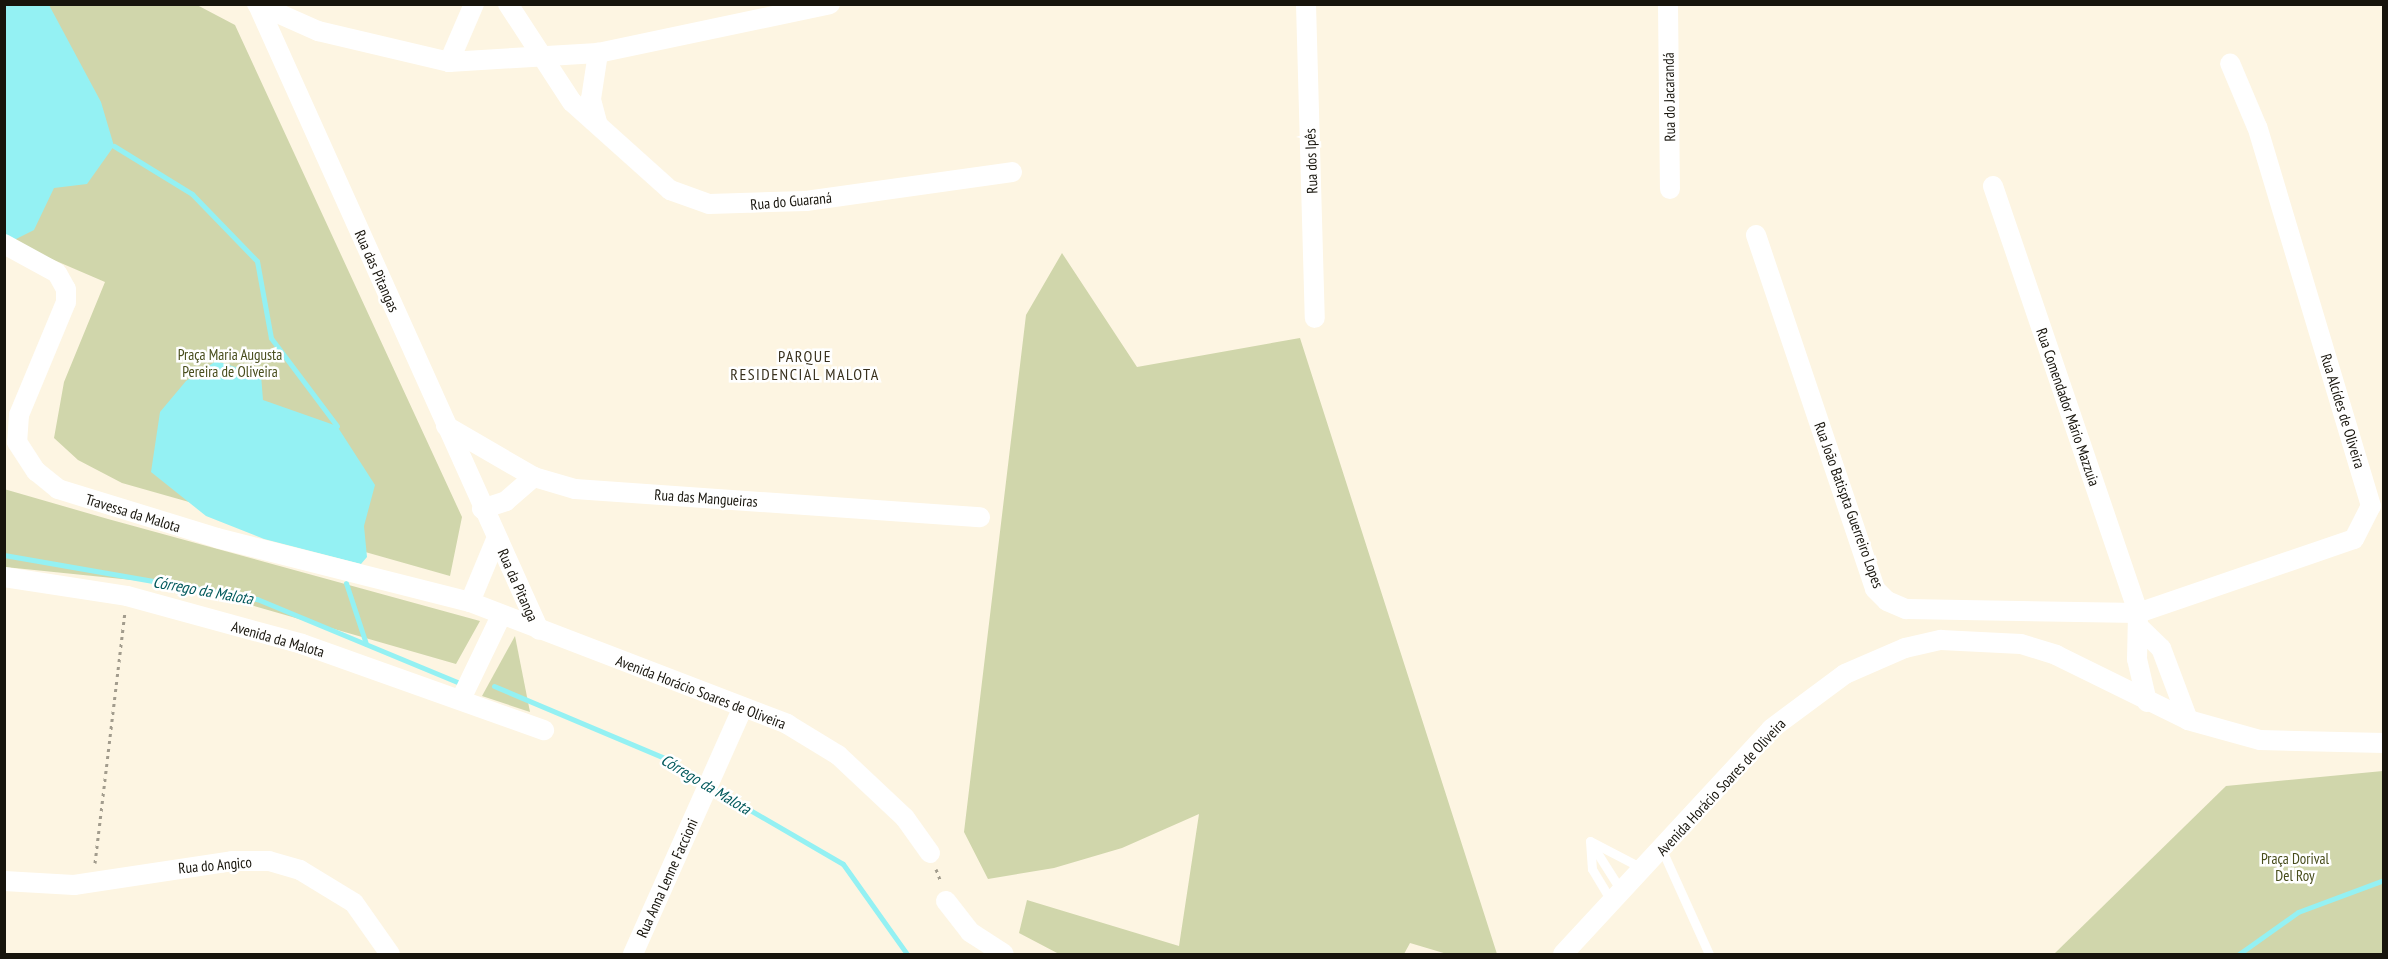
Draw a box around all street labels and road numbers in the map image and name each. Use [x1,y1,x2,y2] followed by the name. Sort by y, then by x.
[1659,52,1679,142] street label: Rua do Jacarandá
[1301,128,1321,194] street label: Rua dos Ipês
[750,188,832,214] street label: Rua do Guaraná
[351,227,403,315] street label: Rua das Pitangas
[2032,326,2104,488] street label: Rua Comendador Mário Mazzuia
[2317,351,2369,471] street label: Rua Alcídes de Oliveira
[1811,420,1887,590] street label: Rua João Batispta Guerreiro Lopes
[654,485,758,511] street label: Rua das Mangueiras
[83,490,183,536] street label: Travessa da Malota
[494,546,542,624] street label: Rua da Pitanga
[230,617,326,661] street label: Avenida da Malota
[613,651,789,733] street label: Avenida Horácio Soares de Oliveira
[1653,715,1789,859] street label: Avenida Horácio Soares de Oliveira
[633,815,701,941] street label: Rua Anna Lenne Faccioni
[177,853,253,877] street label: Rua do Angico

